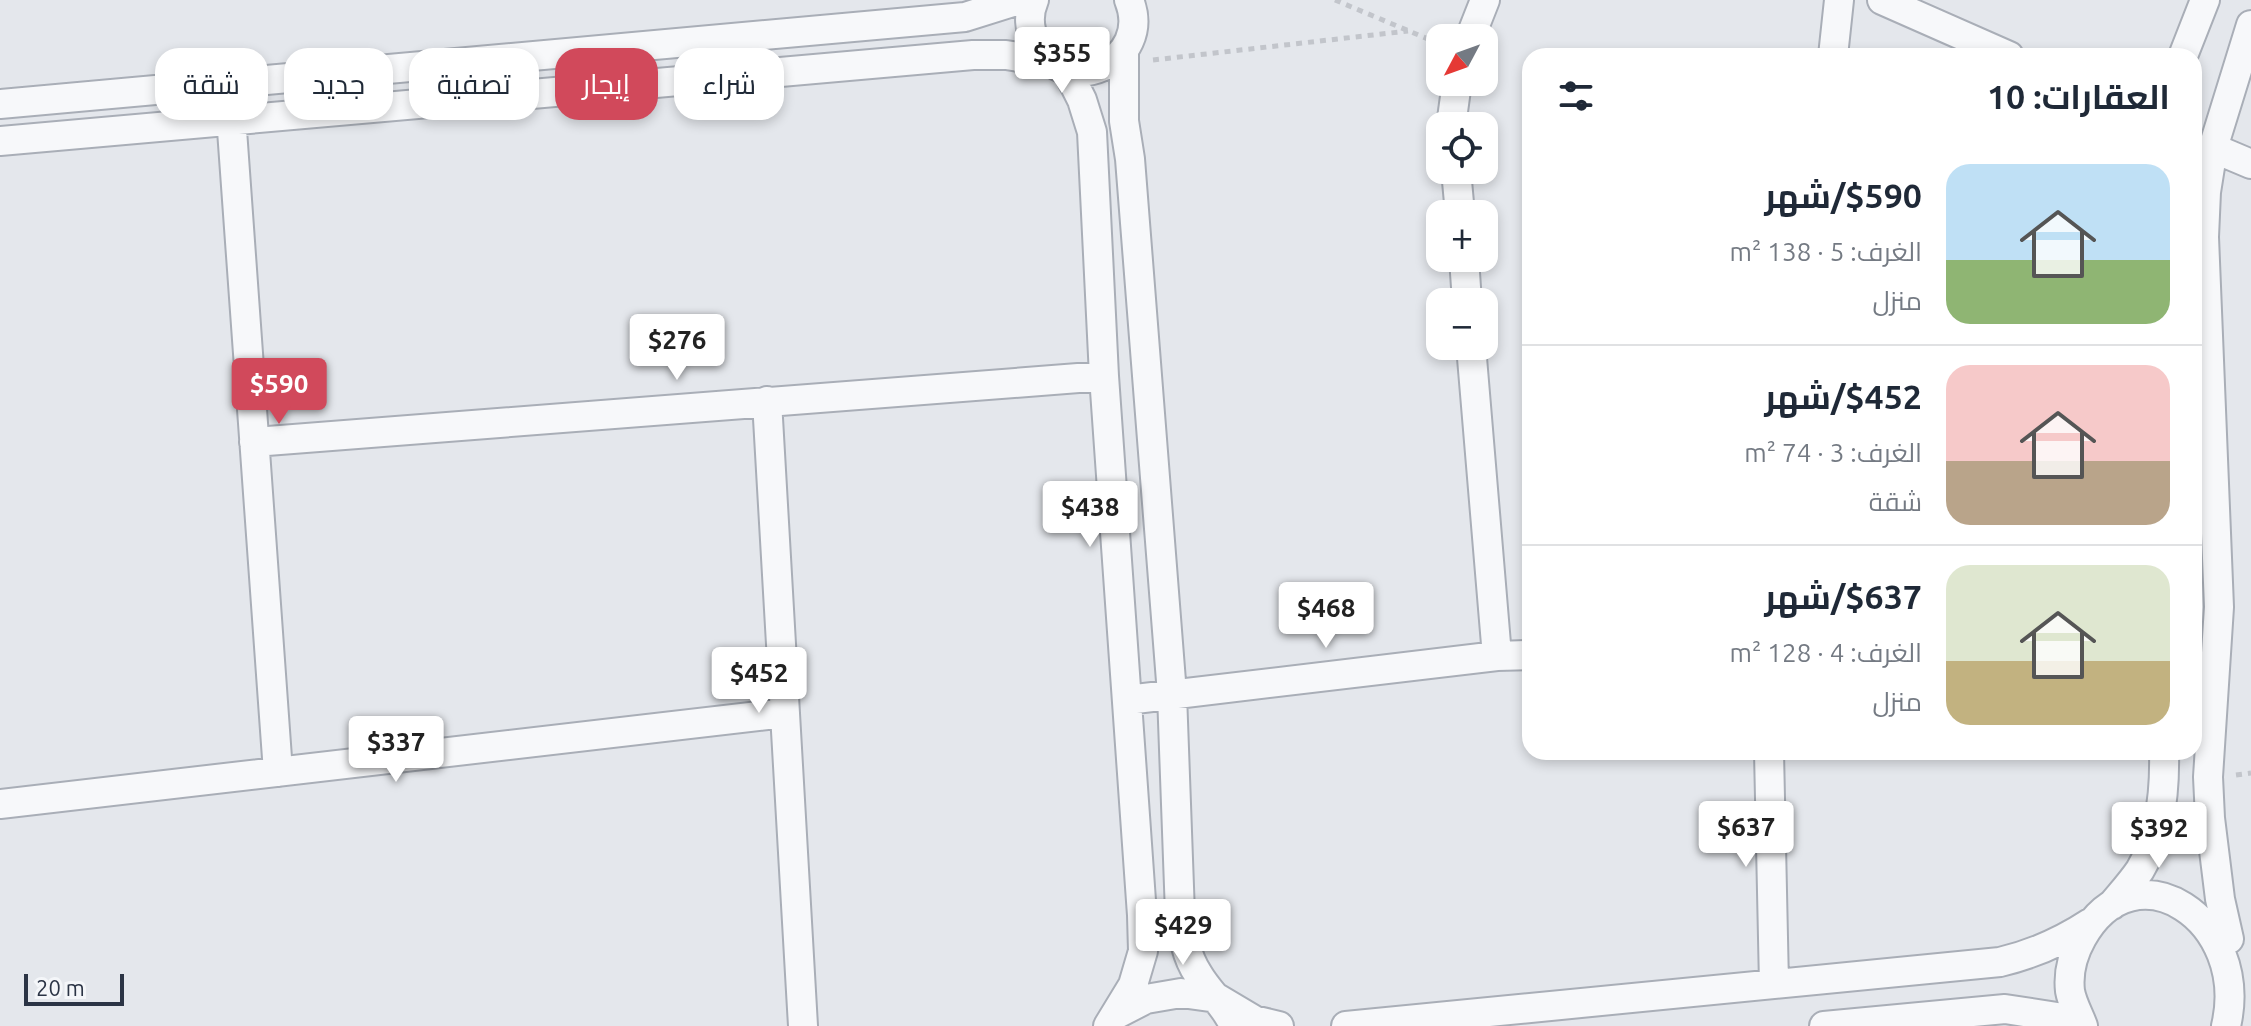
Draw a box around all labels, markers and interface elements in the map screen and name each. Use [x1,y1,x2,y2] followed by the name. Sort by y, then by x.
[1426,24,1498,96] north arrow
[1426,24,1498,360] map controls
[1015,27,1109,95] pin: $355
[1033,38,1091,67] text: $355
[155,48,268,120] chip: شقة
[284,48,393,120] chip: جديد
[409,48,539,120] chip: تصفية
[555,48,658,120] chip: إيجار
[674,48,784,120] chip: شراء
[1554,74,1598,118] icon: filters
[1987,77,2170,115] text: العقارات: 10
[1426,112,1498,184] button: locate
[1764,176,1922,214] text: $590/شهر
[2010,196,2106,292] icon: home
[1426,200,1498,272] button: +
[1730,237,1922,266] text: الغرف: 5 · 138 m²
[1873,286,1922,315] text: منزل
[1426,288,1498,360] button: −
[630,314,724,382] pin: $276
[648,325,706,354] text: $276
[232,358,326,426] pin: $590
[250,369,308,398] text: $590
[1764,377,1922,415] text: $452/شهر
[2010,397,2106,493] icon: home
[1744,438,1922,467] text: الغرف: 3 · 74 m²
[1043,481,1137,549] pin: $438
[1869,487,1922,516] text: شقة
[1061,492,1119,521] text: $438
[1764,577,1922,615] text: $637/شهر
[1279,582,1373,650] pin: $468
[1297,593,1355,622] text: $468
[2010,597,2106,693] icon: home
[1730,638,1922,667] text: الغرف: 4 · 128 m²
[712,647,806,715] pin: $452
[730,658,788,687] text: $452
[1873,687,1922,716] text: منزل
[349,716,443,784] pin: $337
[367,727,425,756] text: $337
[1699,801,1793,869] pin: $637
[2112,802,2206,870] pin: $392
[1717,812,1775,841] text: $637
[2130,813,2188,842] text: $392
[1136,899,1230,967] pin: $429
[1154,910,1212,939] text: $429
[24,970,124,1006] scale bar
[36,975,85,1000] text: 20 m

